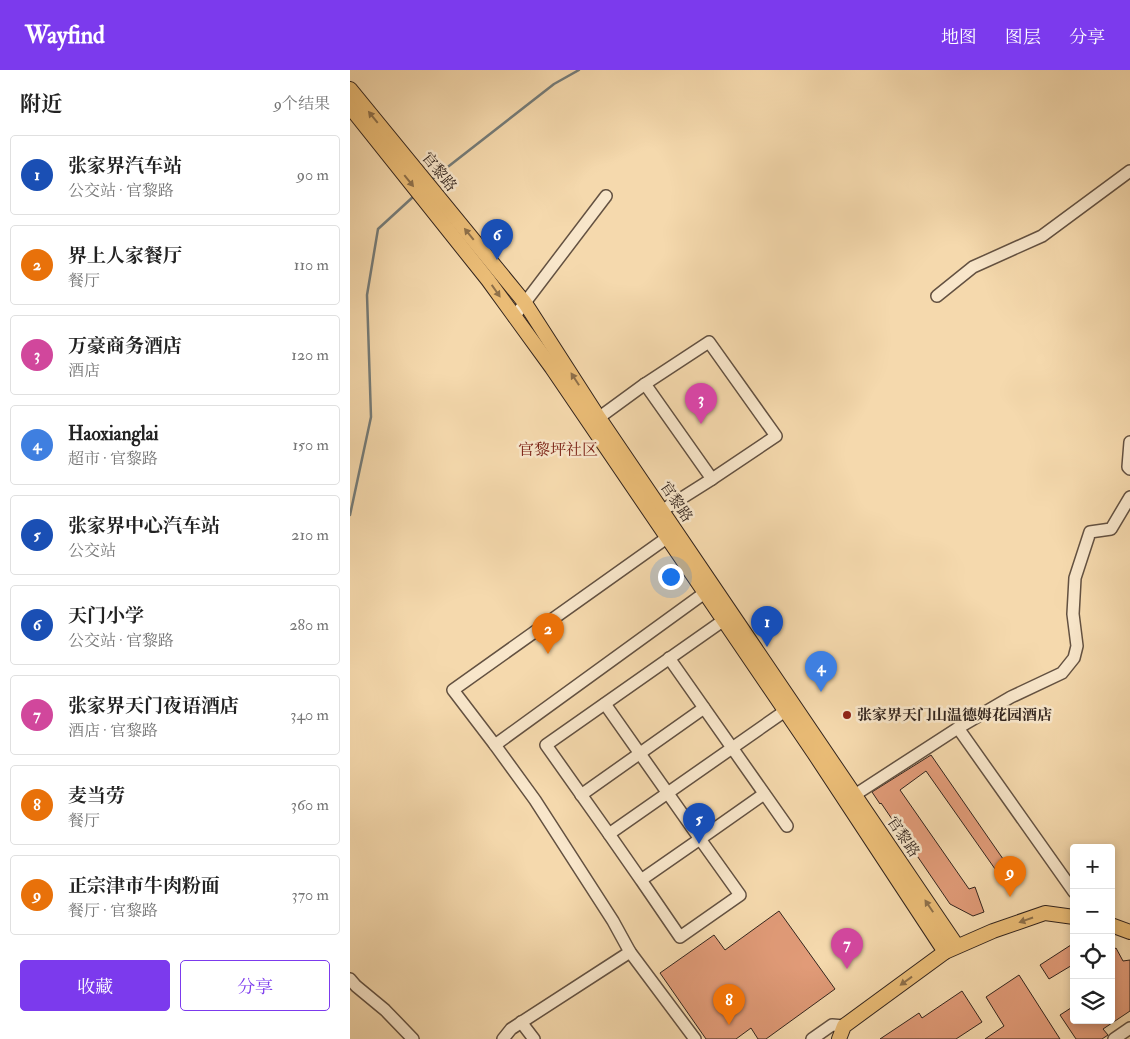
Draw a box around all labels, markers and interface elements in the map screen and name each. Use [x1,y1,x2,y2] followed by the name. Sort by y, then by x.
[25,20,105,51] text: Wayfind
[941,26,977,49] text: 地图
[1005,26,1041,49] text: 图层
[1069,26,1105,49] text: 分享
[20,91,62,118] text: 附近
[274,94,330,114] text: 9个结果
[368,111,379,124] one-way arrow
[417,149,461,195] street label: 官黎路
[68,154,182,178] text: 张家界汽车站
[34,165,40,185] text: 1
[297,165,329,185] text: 90 m
[404,175,415,188] one-way arrow
[68,181,174,201] text: 公交站 · 官黎路
[481,219,513,260] pin: 6
[464,228,475,240] one-way arrow
[68,244,182,268] text: 界上人家餐厅
[33,255,41,275] text: 2
[294,255,329,275] text: 110 m
[68,271,100,291] text: 餐厅
[491,285,501,298] one-way arrow
[68,334,182,358] text: 万豪商务酒店
[34,345,40,365] text: 3
[291,345,329,365] text: 120 m
[68,361,100,381] text: 酒店
[570,373,579,386] one-way arrow
[685,383,717,424] pin: 3
[68,422,159,446] text: Haoxianglai
[33,435,41,455] text: 4
[292,435,329,455] text: 150 m
[518,440,598,460] district label: 官黎坪社区
[68,449,158,469] text: 超市 · 官黎路
[656,478,696,526] street label: 官黎路
[68,514,220,538] text: 张家界中心汽车站
[33,525,41,545] text: 5
[291,525,329,545] text: 210 m
[68,541,116,561] text: 公交站
[658,564,684,590] your location
[68,604,144,628] text: 天门小学
[751,606,783,647] pin: 1
[532,613,564,654] pin: 2
[33,615,41,635] text: 6
[289,615,329,635] text: 280 m
[68,631,174,651] text: 公交站 · 官黎路
[805,651,837,692] pin: 4
[68,694,239,718] text: 张家界天门夜语酒店
[33,705,41,725] text: 7
[290,705,329,725] text: 340 m
[857,706,1052,725] place label: 张家界天门山温德姆花园酒店
[841,709,853,721] marker: 张家界天门山温德姆花园酒店
[68,721,158,741] text: 酒店 · 官黎路
[68,784,125,808] text: 麦当劳
[33,795,41,815] text: 8
[291,795,329,815] text: 360 m
[683,803,715,844] pin: 5
[68,811,100,831] text: 餐厅
[883,813,923,861] street label: 官黎路
[1070,844,1115,1024] map controls
[1070,844,1115,889] button: +
[994,856,1026,897] pin: 9
[68,874,220,898] text: 正宗津市牛肉粉面
[33,885,41,905] text: 9
[292,885,329,905] text: 370 m
[1070,889,1115,934] button: −
[924,899,934,913] one-way arrow
[68,901,158,921] text: 餐厅 · 官黎路
[1019,916,1034,924] one-way arrow
[831,928,863,969] pin: 7
[1070,934,1115,979] button: locate
[20,960,170,1011] button: 收藏
[180,960,330,1011] button: 分享
[899,976,913,986] one-way arrow
[1070,979,1115,1024] button: layers
[713,984,745,1025] pin: 8

